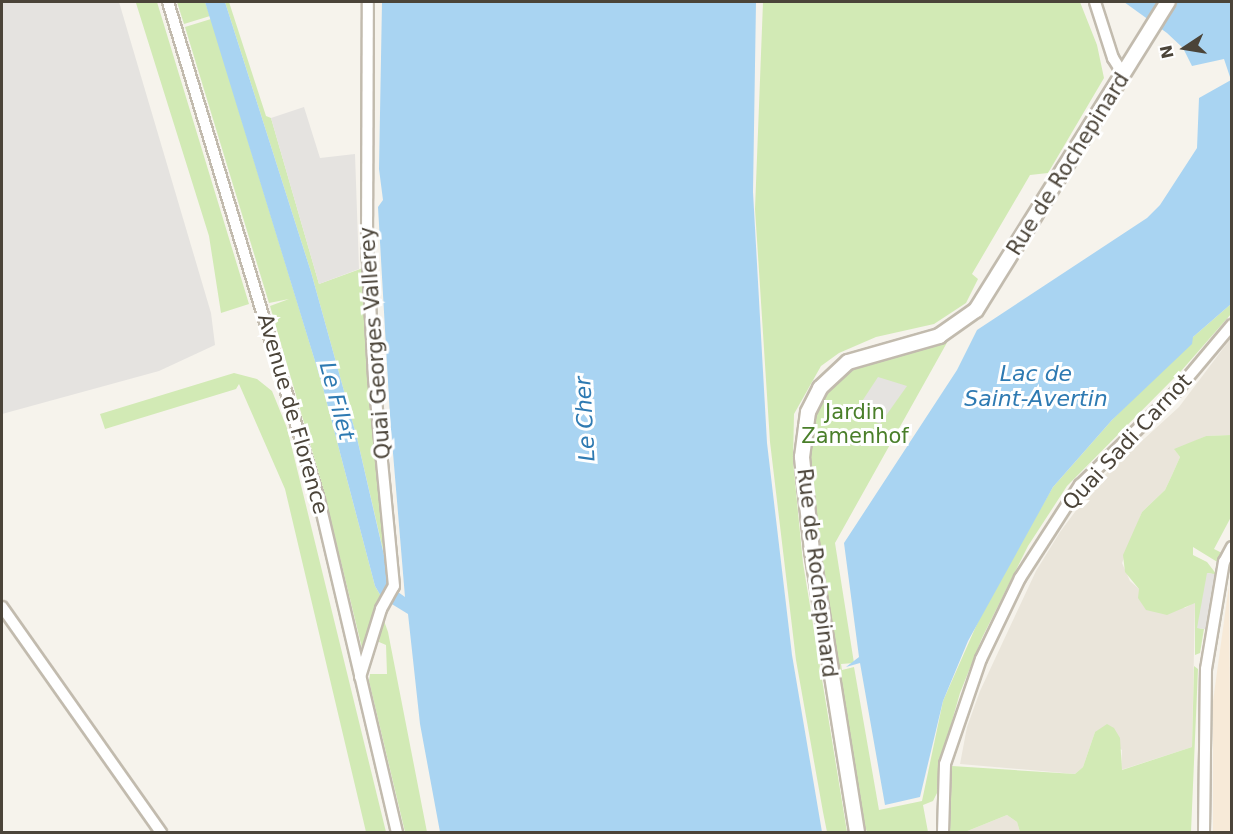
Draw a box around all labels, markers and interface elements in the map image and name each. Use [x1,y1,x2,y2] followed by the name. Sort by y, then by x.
[1155,18,1215,78] north arrow
[1156,43,1178,60] text: N
[1001,68,1135,260] street label: Rue de Rochepinard
[354,226,396,460] street label: Quai Georges Vallerey
[252,311,334,517] street label: Avenue de Florence
[314,359,360,443] water label: Le Filet
[964,360,1108,412] water label: Lac de Saint-Avertin
[1057,369,1197,515] street label: Quai Sadi Carnot
[570,376,600,462] water label: Le Cher
[801,399,909,449] park label: Jardin Zamenhof
[792,467,842,679] street label: Rue de Rochepinard

